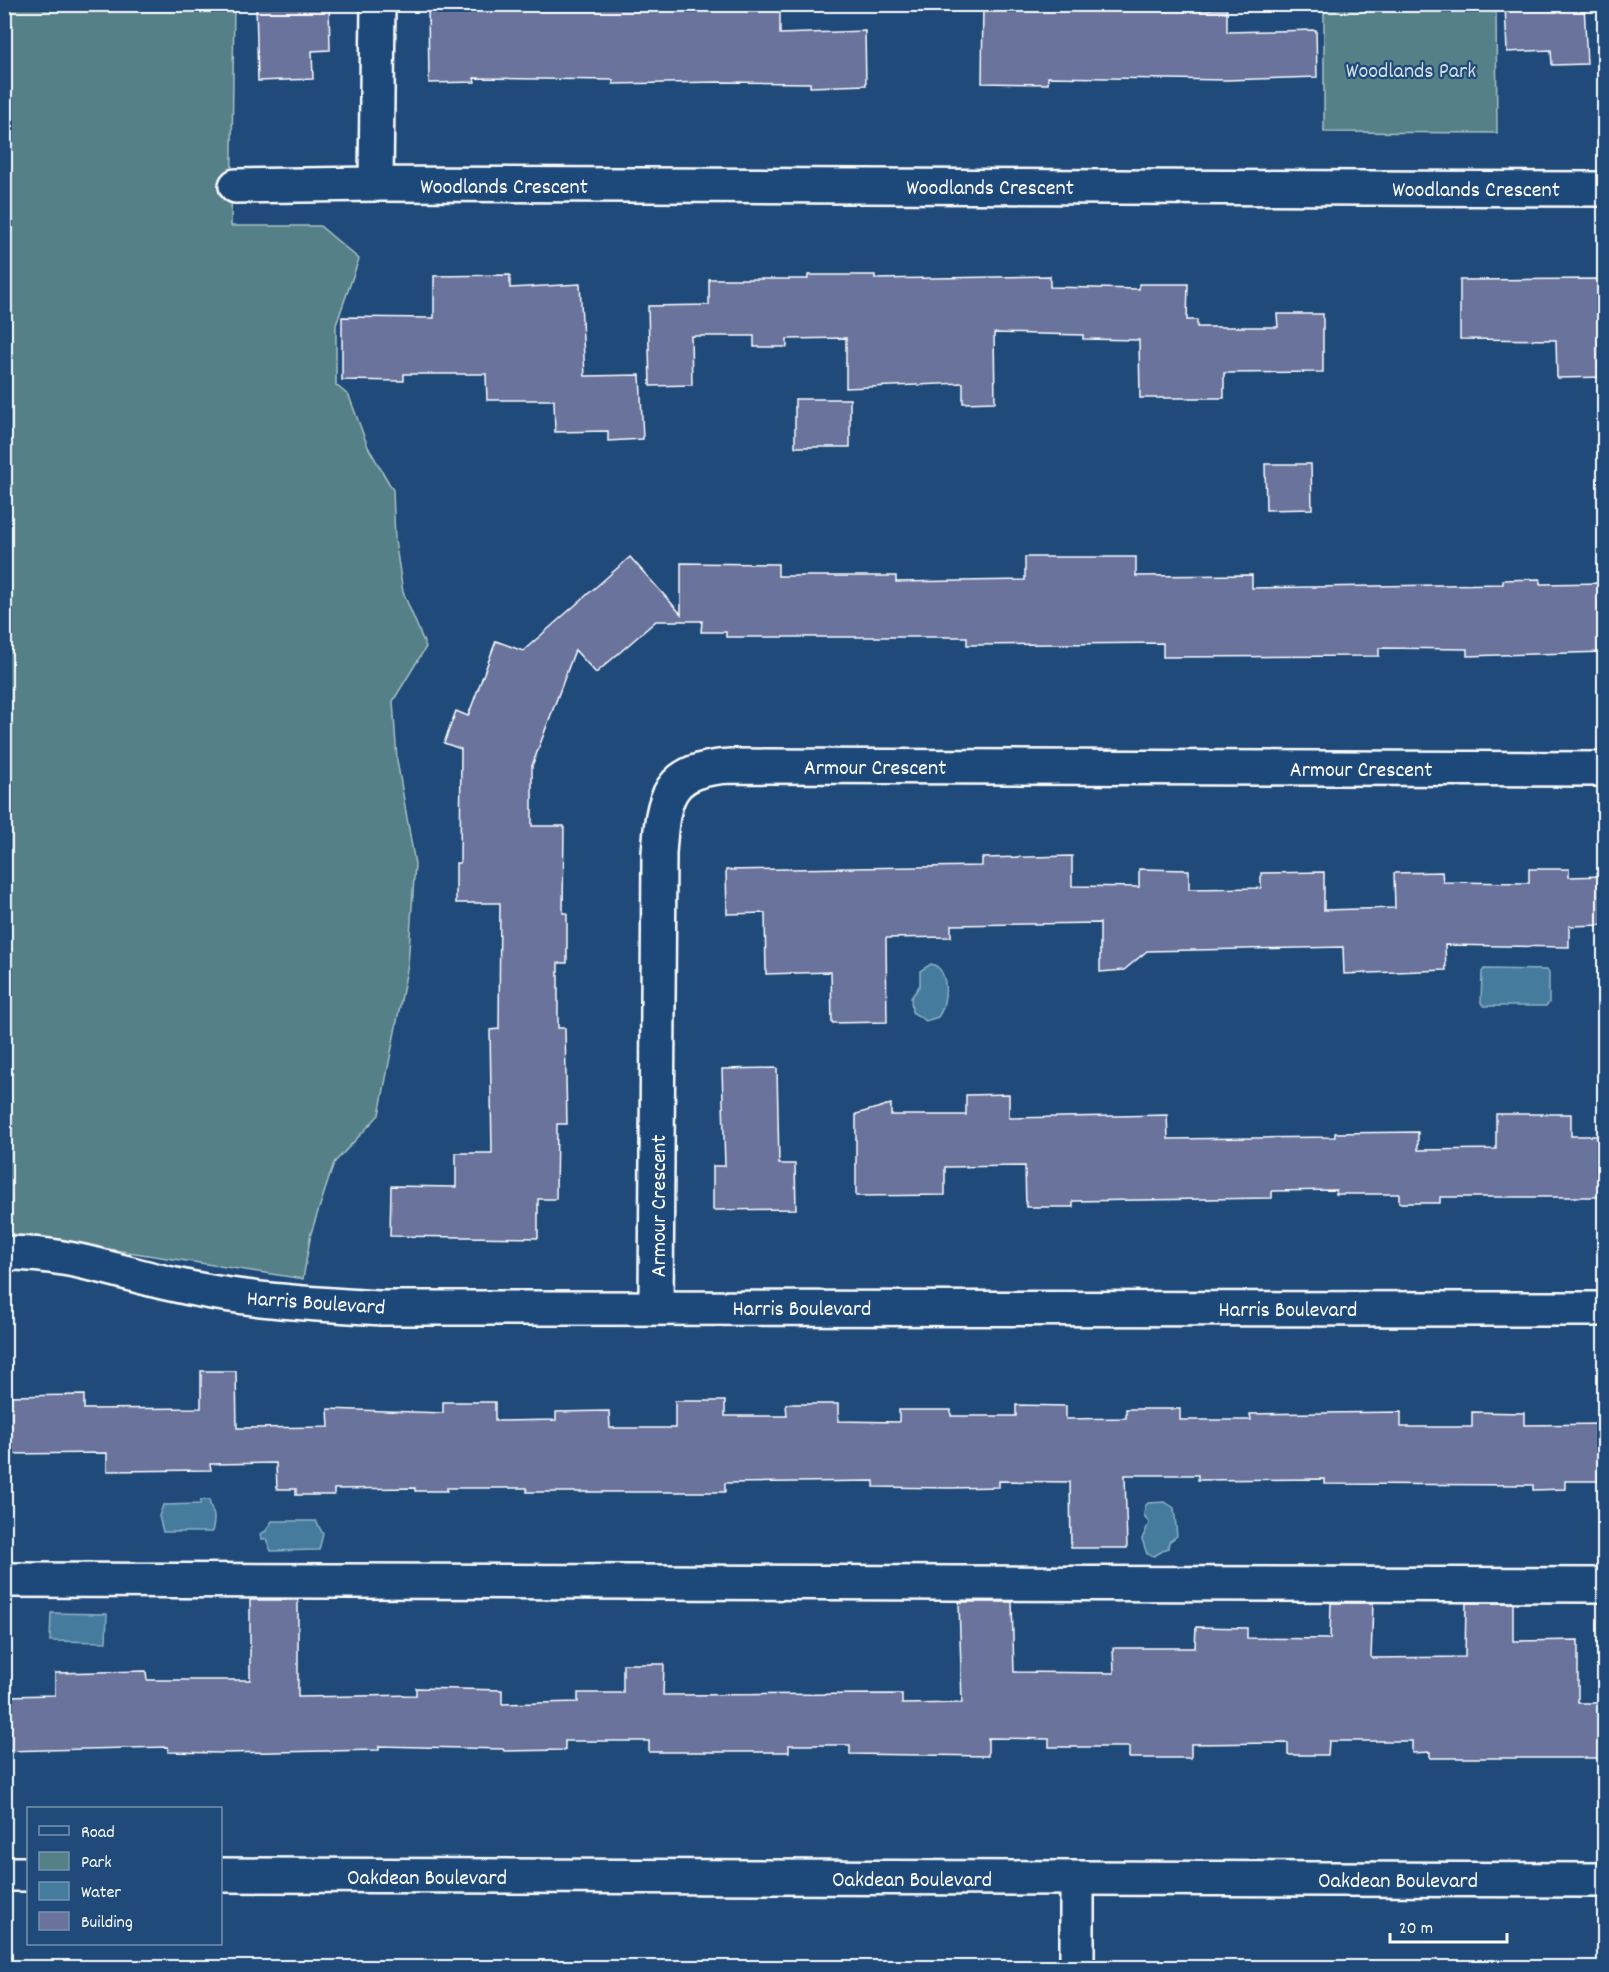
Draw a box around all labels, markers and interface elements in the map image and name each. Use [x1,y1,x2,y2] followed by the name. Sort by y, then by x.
[1346,57,1476,88] park label: Woodlands Park
[420,173,588,204] street label: Woodlands Crescent
[906,174,1074,205] street label: Woodlands Crescent
[1392,176,1560,207] street label: Woodlands Crescent
[804,754,946,785] street label: Armour Crescent
[1290,756,1432,787] street label: Armour Crescent
[645,1135,676,1277] street label: Armour Crescent
[245,1284,386,1325] street label: Harris Boulevard
[733,1295,871,1326] street label: Harris Boulevard
[1219,1296,1357,1327] street label: Harris Boulevard
[27,1807,222,1945] legend
[81,1821,115,1846] text: Road
[81,1851,112,1876] text: Park
[347,1864,507,1895] street label: Oakdean Boulevard
[832,1866,992,1897] street label: Oakdean Boulevard
[1318,1867,1478,1898] street label: Oakdean Boulevard
[81,1881,121,1906] text: Water
[1390,1906,1507,1944] scale bar
[81,1911,133,1936] text: Building
[1399,1917,1433,1942] text: 20 m

